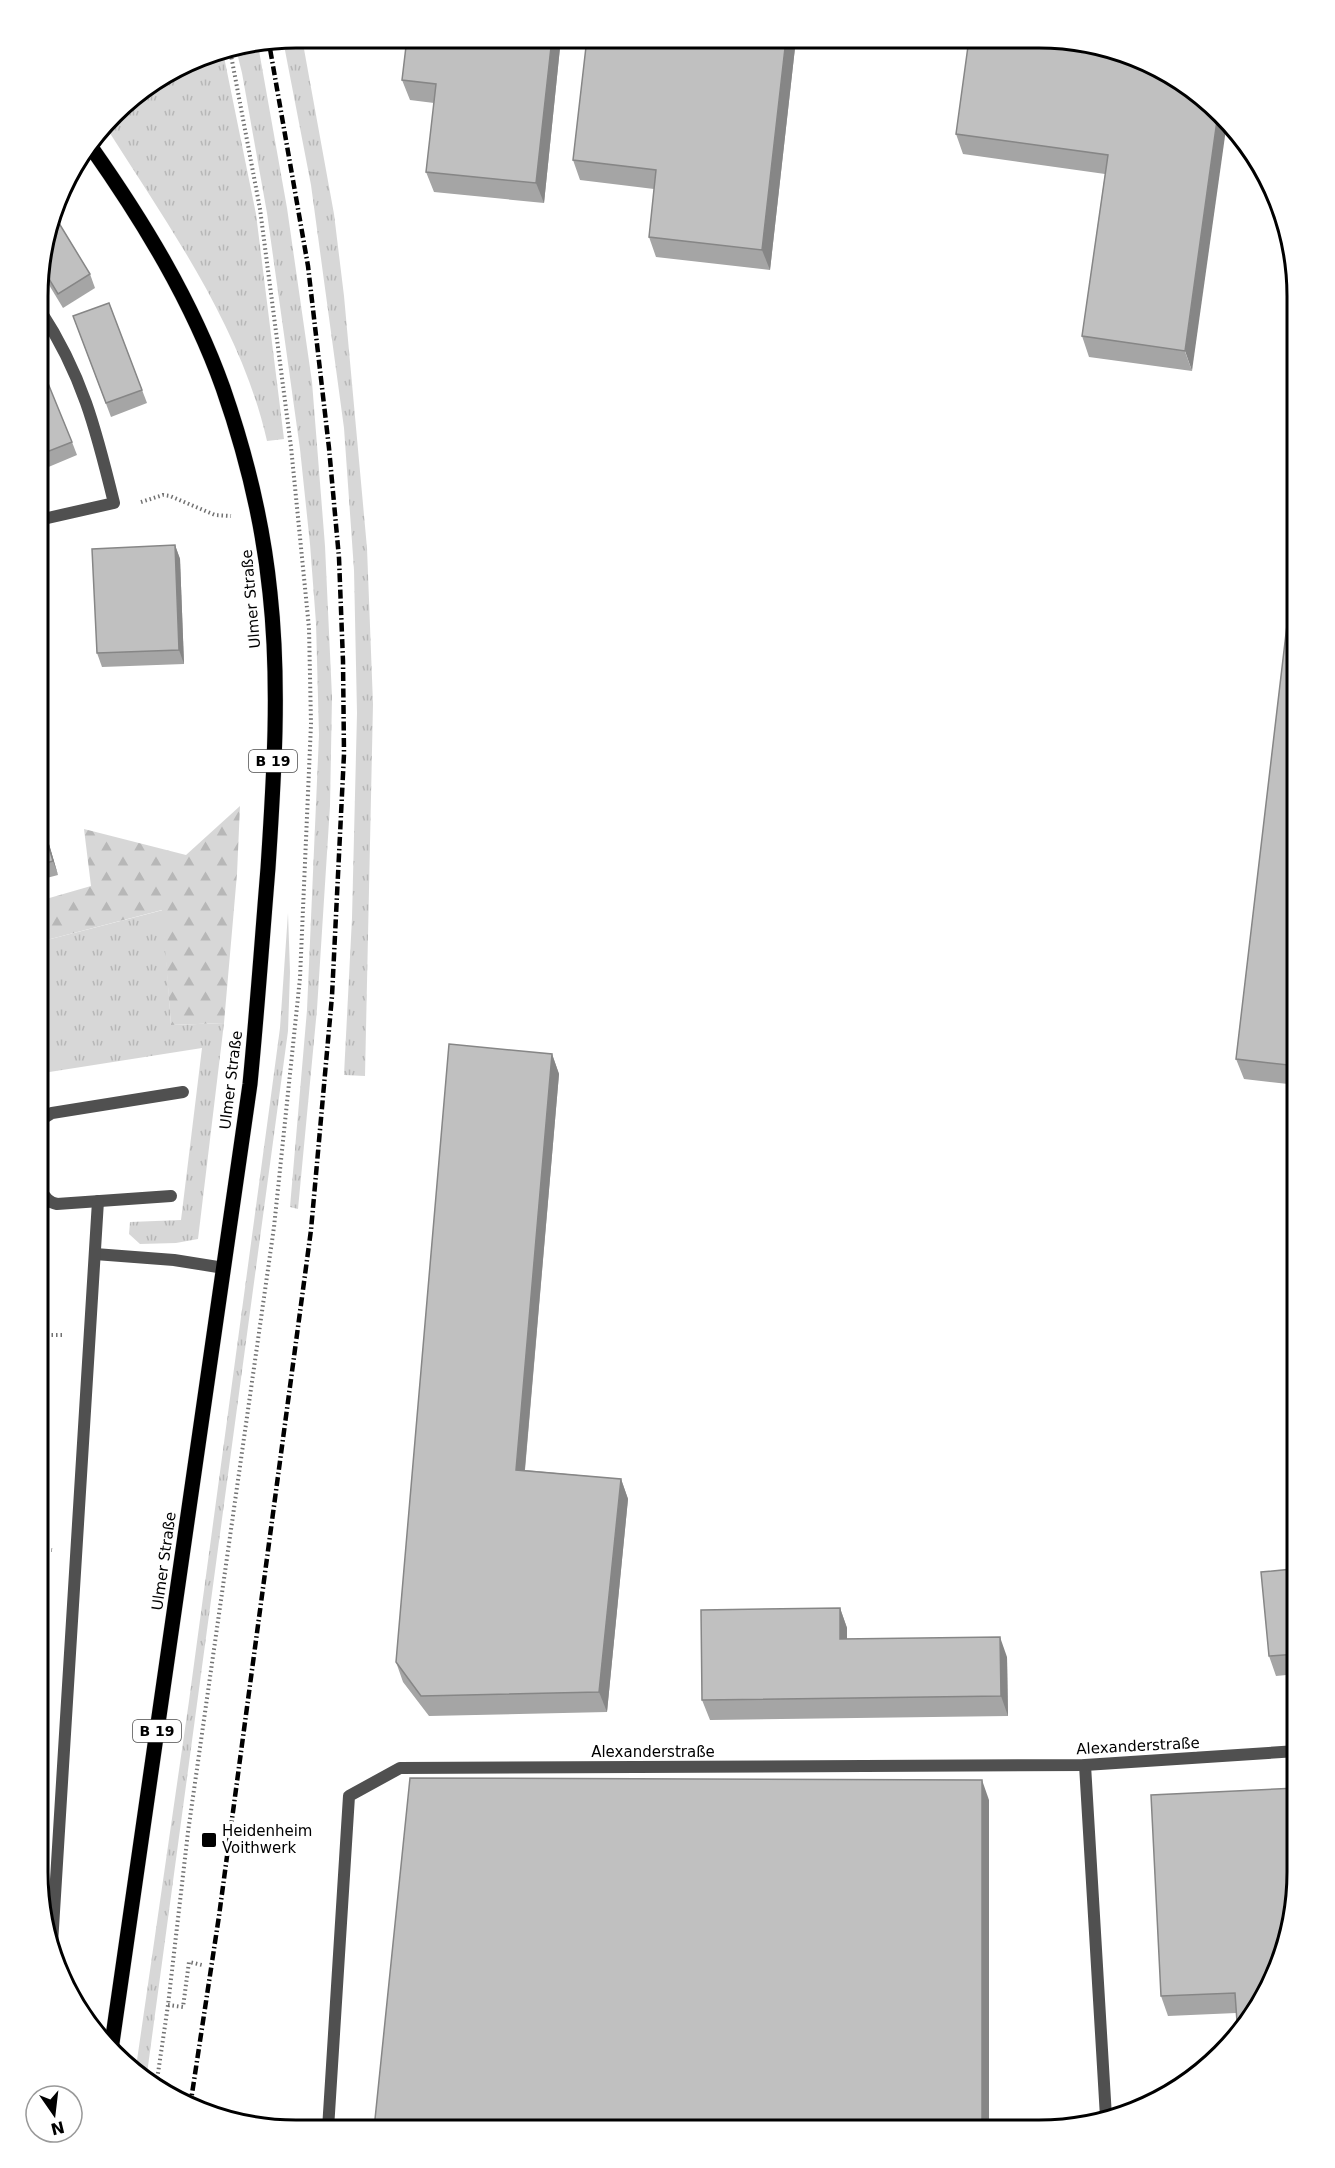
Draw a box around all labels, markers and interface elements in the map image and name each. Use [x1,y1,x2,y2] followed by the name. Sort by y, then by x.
[238,549,264,649] street label: Ulmer Straße
[249,750,297,772] road number: B 19
[216,1030,246,1130] street label: Ulmer Straße
[148,1511,180,1611] street label: Ulmer Straße
[133,1720,181,1742] road number: B 19
[1076,1734,1200,1758] street label: Alexanderstraße
[591,1743,715,1761] street label: Alexanderstraße
[222,1822,312,1857] place label: Heidenheim Voithwerk
[200,1831,218,1849] marker: Heidenheim Voithwerk
[24,2084,84,2144] north arrow
[49,2117,66,2139] text: N

